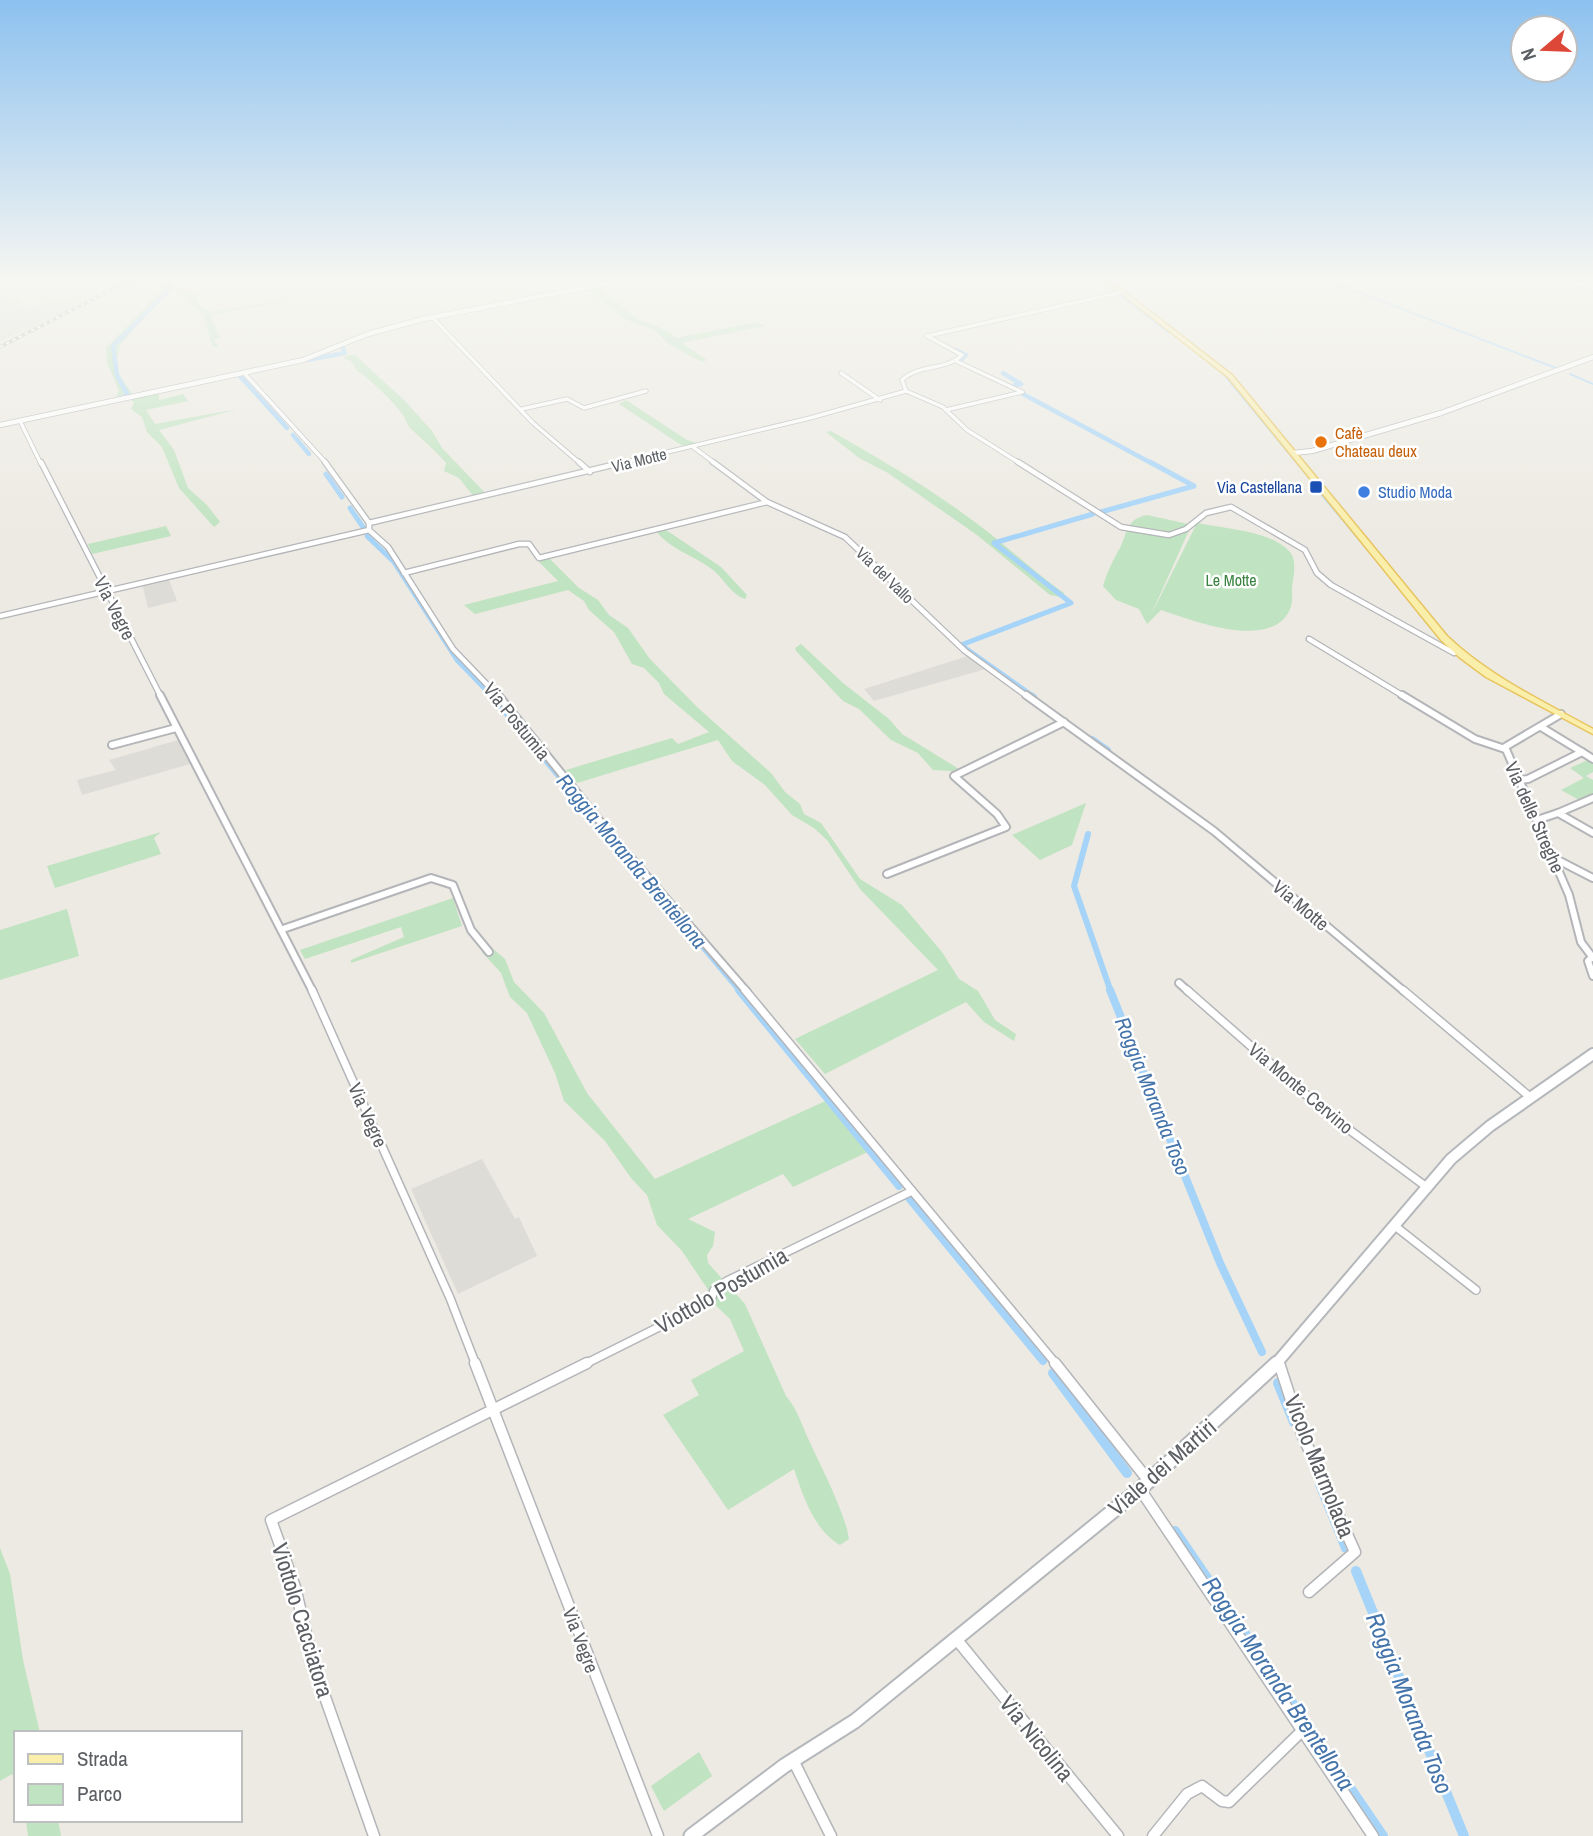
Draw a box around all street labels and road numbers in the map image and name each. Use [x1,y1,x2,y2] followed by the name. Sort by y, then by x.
[609,443,669,477] street label: Via Motte
[851,542,919,608] street label: Via del Vallo
[88,572,142,644] street label: Via Vegre
[478,677,557,766] street label: Via Postumia
[1499,757,1571,877] street label: Via delle Streghe
[1267,874,1335,936] street label: Via Motte
[1243,1036,1359,1140] street label: Via Monte Cervino
[342,1079,394,1151] street label: Via Vegre
[649,1239,794,1341] street label: Viottolo Postumia
[1277,1390,1363,1543] street label: Vicolo Marmolada
[1101,1411,1223,1523] street label: Viale dei Martiri
[265,1539,341,1702] street label: Viottolo Cacciatora
[557,1604,605,1676] street label: Via Vegre
[993,1688,1082,1788] street label: Via Nicolina

